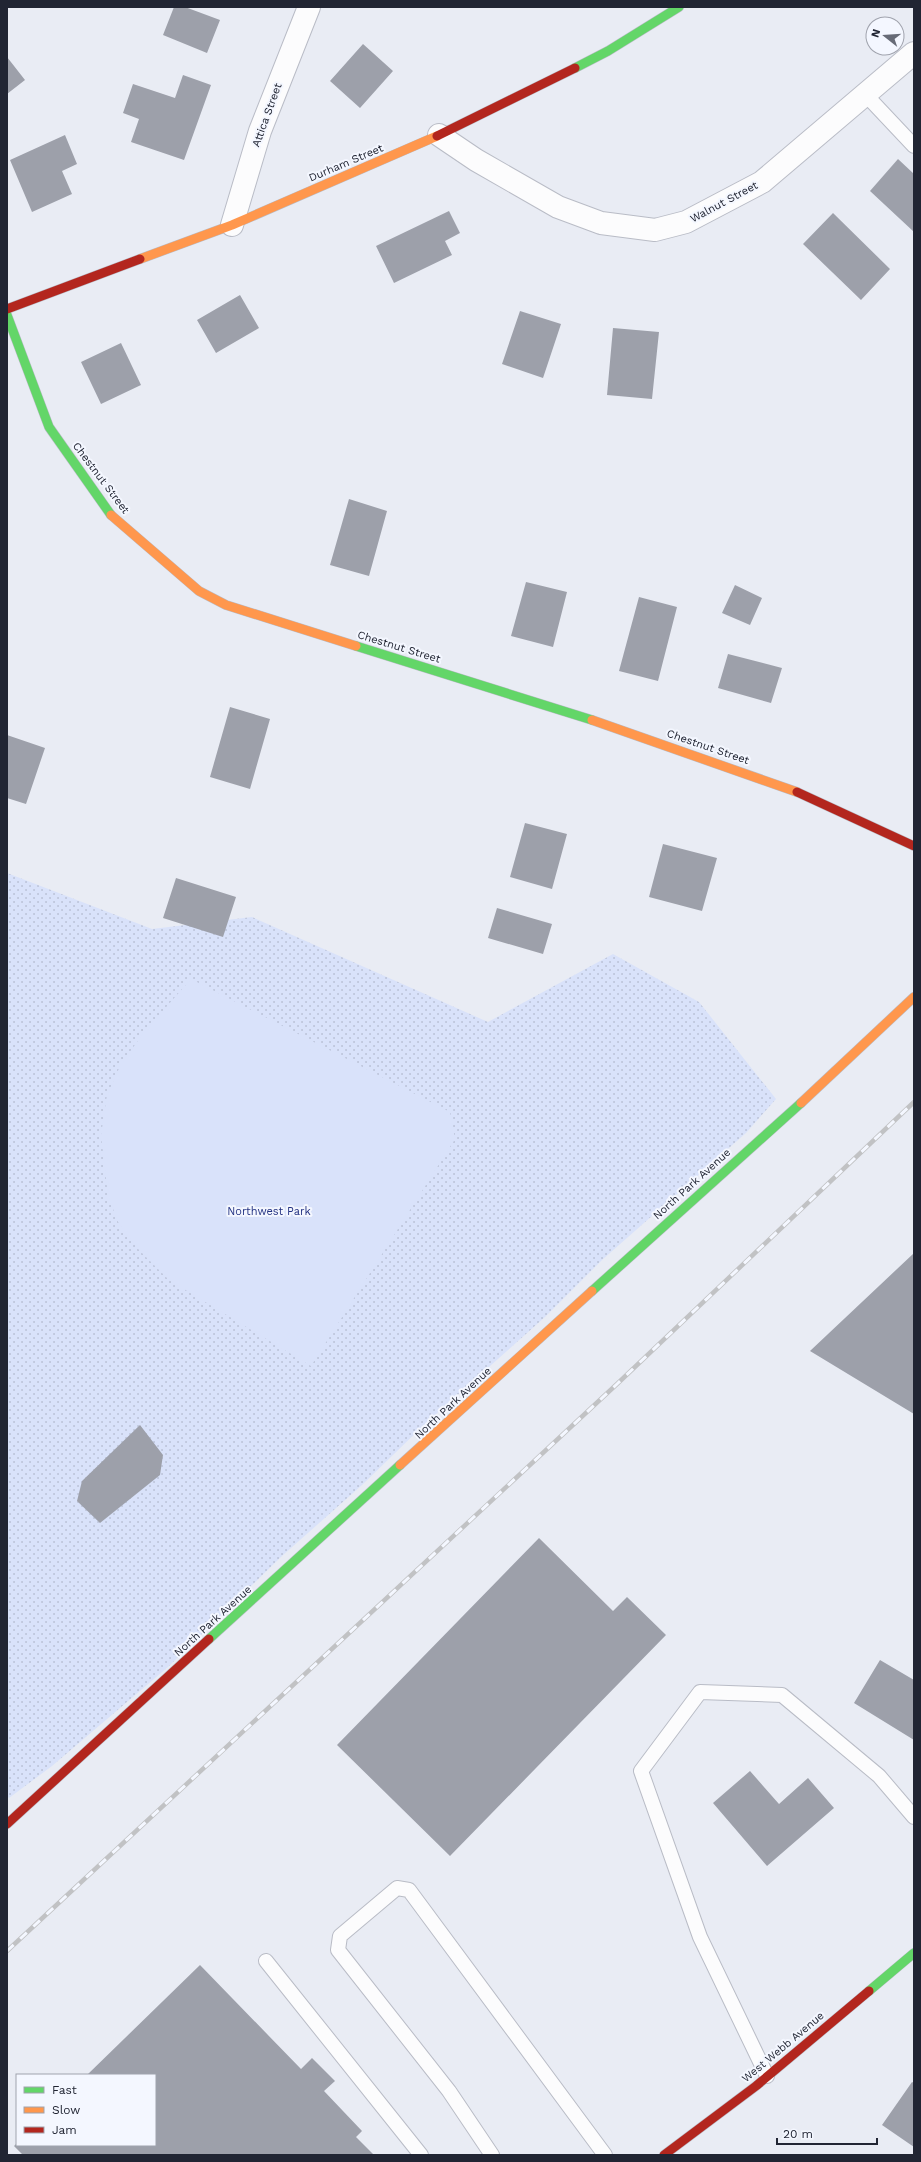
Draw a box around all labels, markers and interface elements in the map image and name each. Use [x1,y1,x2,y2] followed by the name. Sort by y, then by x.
[865,16,905,56] north arrow
[869,27,883,39] text: N
[249,81,285,149] street label: Attica Street
[307,141,386,185] street label: Durham Street
[688,179,760,225] street label: Walnut Street
[70,440,132,517] street label: Chestnut Street
[356,628,442,666] street label: Chestnut Street
[665,727,751,767] street label: Chestnut Street
[651,1146,733,1222] street label: North Park Avenue
[227,1205,311,1218] park label: Northwest Park
[412,1364,494,1442] street label: North Park Avenue
[172,1583,254,1659] street label: North Park Avenue
[739,2009,827,2085] street label: West Webb Avenue
[16,2074,156,2146] legend
[52,2083,77,2097] text: Fast
[52,2103,80,2117] text: Slow
[777,2120,877,2146] scale bar
[52,2123,77,2137] text: Jam
[783,2127,813,2141] text: 20 m

